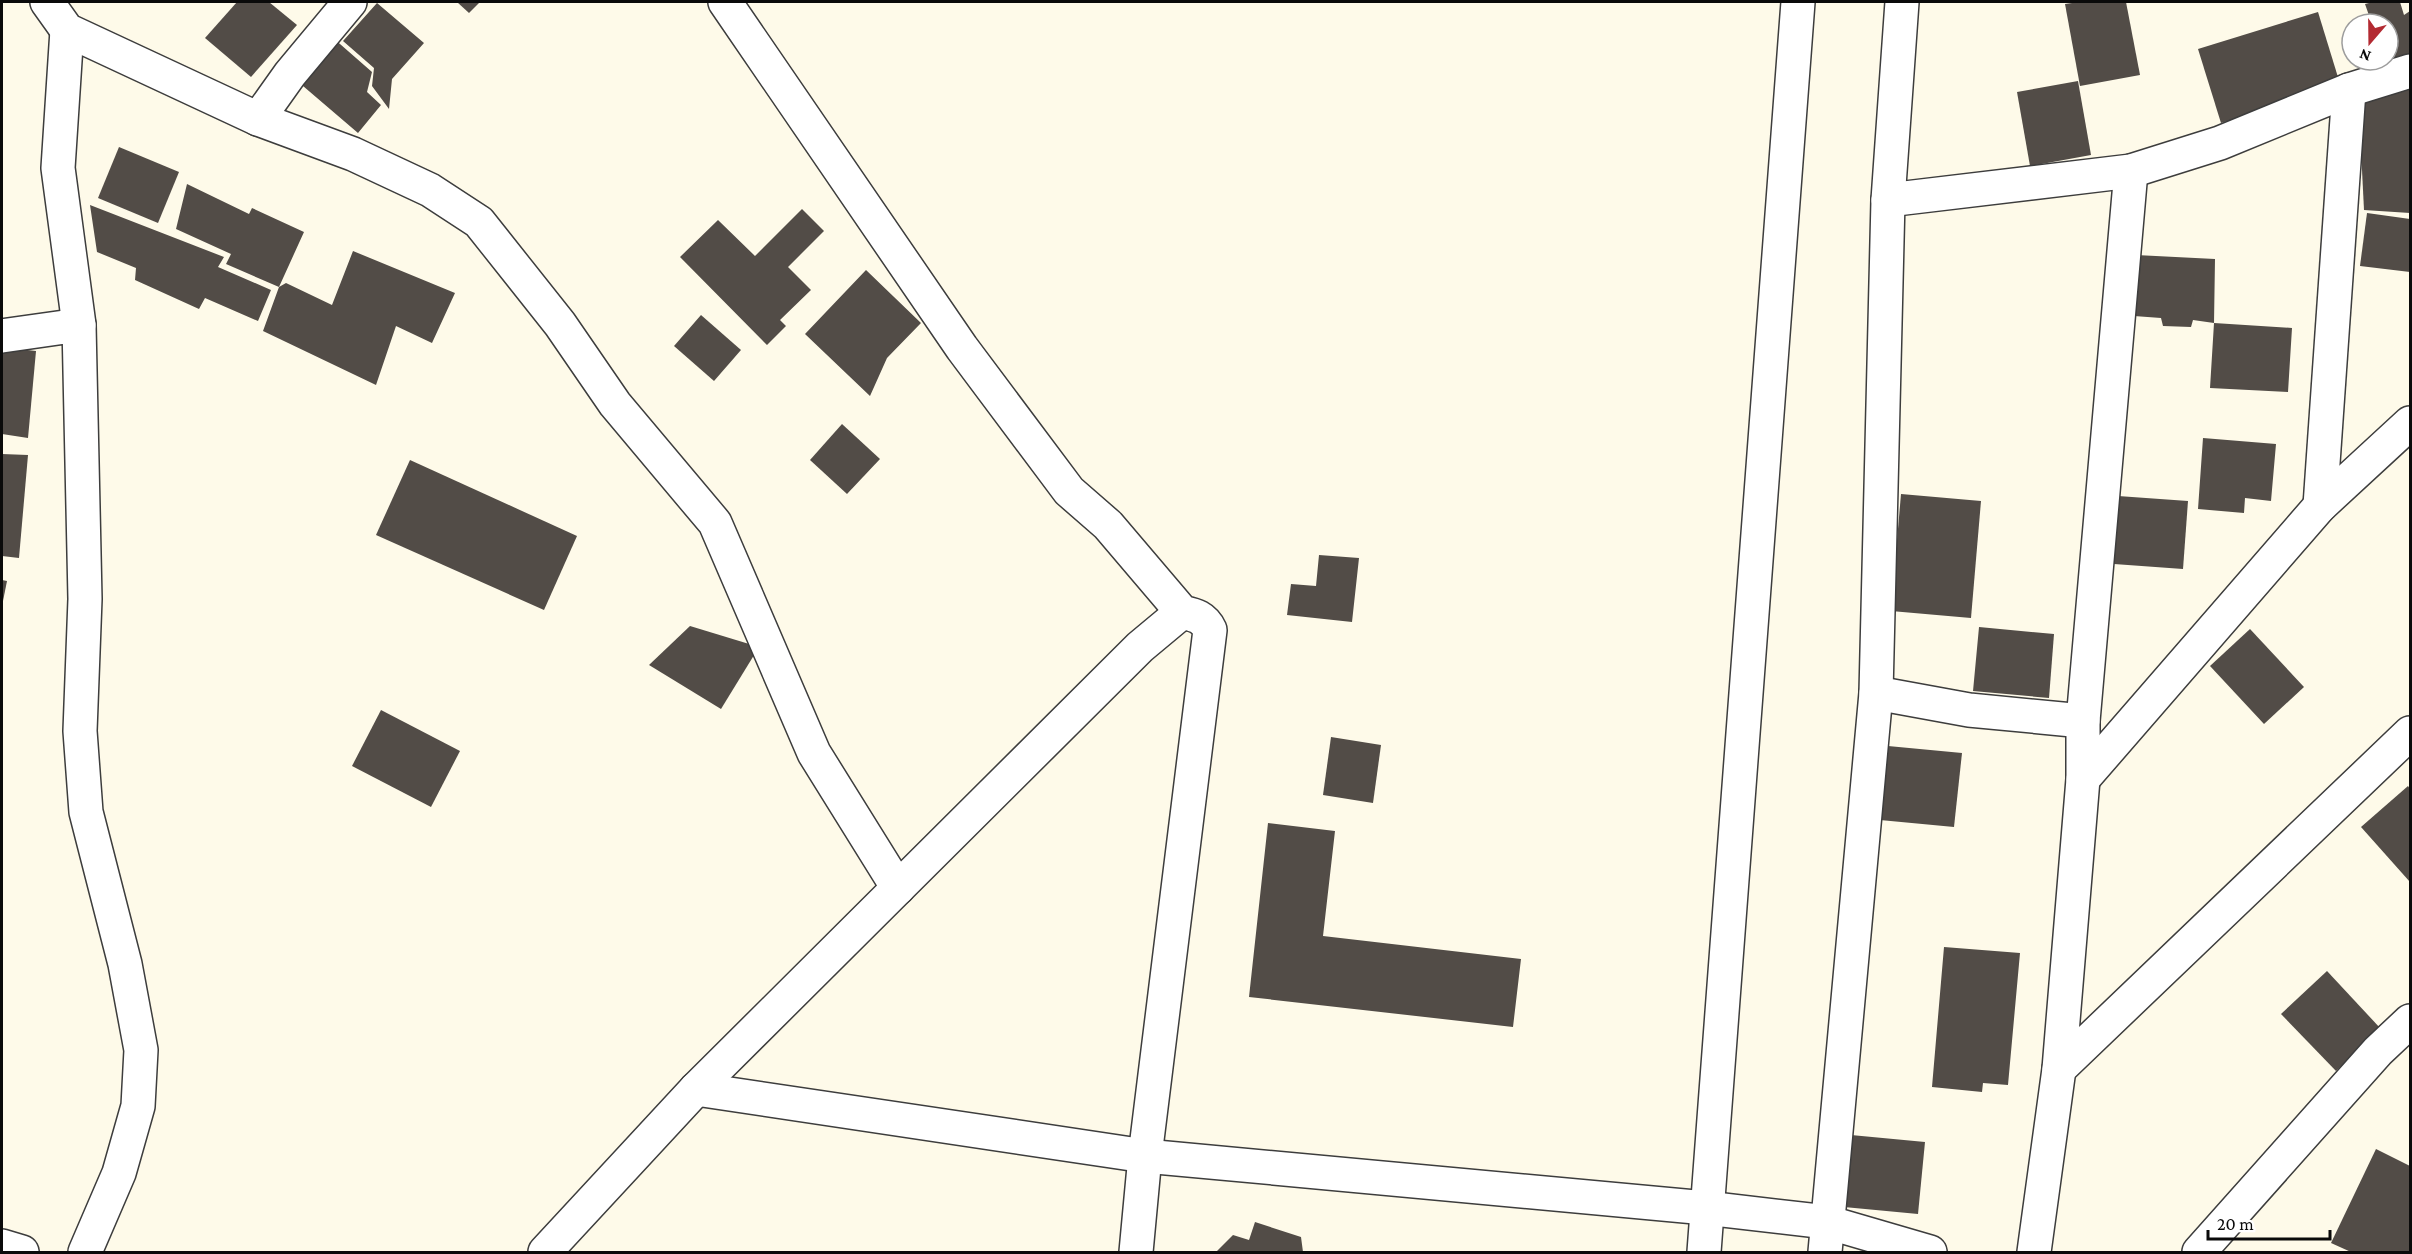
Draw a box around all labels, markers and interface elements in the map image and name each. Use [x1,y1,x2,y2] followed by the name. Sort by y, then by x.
[2340,12,2400,72] north arrow
[2357,46,2373,65] text: N
[2208,1203,2330,1241] scale bar
[2217,1214,2254,1234] text: 20 m

